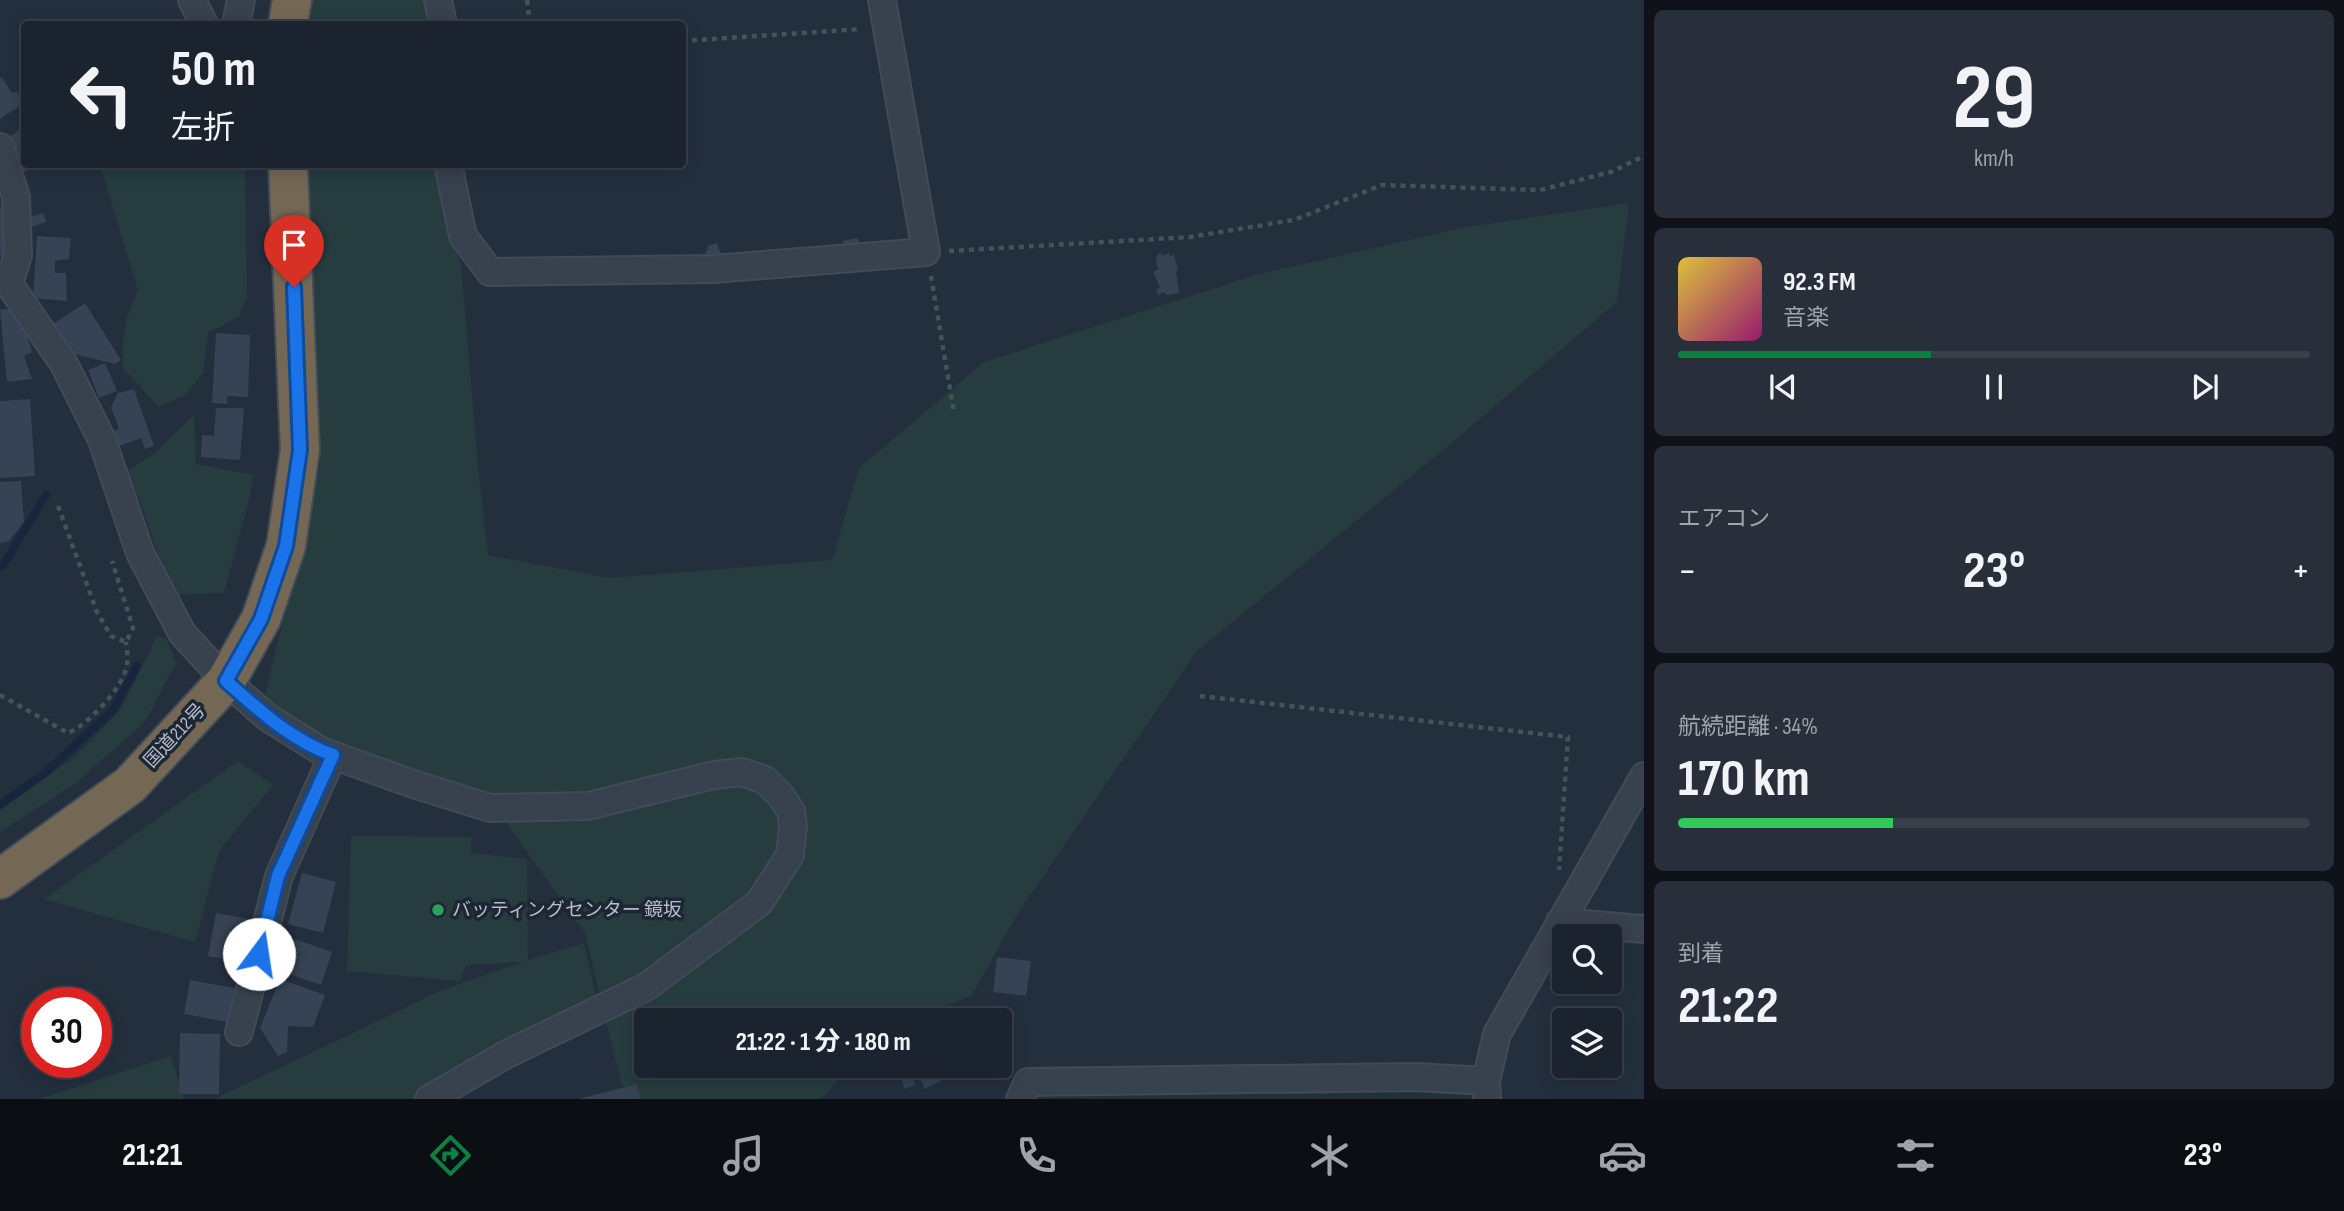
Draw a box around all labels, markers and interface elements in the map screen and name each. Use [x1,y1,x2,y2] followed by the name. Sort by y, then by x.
[171,41,256,100] text: 50 m
[1953,45,2036,154] text: 29
[56,49,147,140] icon: left
[171,109,235,148] text: 左折
[1974,145,2014,173] text: km/h
[264,215,324,287] pin
[275,226,313,264] icon: arrive
[1783,267,1856,298] text: 92.3 FM
[1783,304,1829,332] text: 音楽
[1764,368,1802,406] icon: previous
[1975,368,2013,406] icon: pause
[2186,368,2224,406] icon: next
[1678,505,1770,533] text: エアコン
[1963,540,2025,603] text: 23°
[1678,549,1697,594] text: −
[2291,549,2310,594] text: +
[139,699,211,773] street label: 国道212号
[1678,713,1818,741] text: 航続距離 · 34%
[1678,748,1810,811] text: 170 km
[452,899,682,922] place label: バッティングセンター 鏡坂
[430,902,446,918] marker: バッティングセンター 鏡坂
[222,917,296,991] position arrow
[1552,924,1622,1078] map controls
[1552,924,1622,994] button: search
[1678,940,1724,968] text: 到着
[1678,975,1778,1038] text: 21:22
[21,987,112,1078] speed limit sign: 30
[1552,1008,1622,1078] button: layers
[735,1027,911,1058] text: 21:22 · 1 分 · 180 m
[426,1131,475,1180] icon: directions
[719,1131,768,1180] icon: music
[1012,1131,1061,1180] icon: phone
[1305,1131,1354,1180] icon: climate
[1598,1131,1647,1180] icon: car
[1891,1131,1940,1180] icon: filters
[122,1136,182,1175] text: 21:21
[2184,1136,2222,1175] text: 23°

